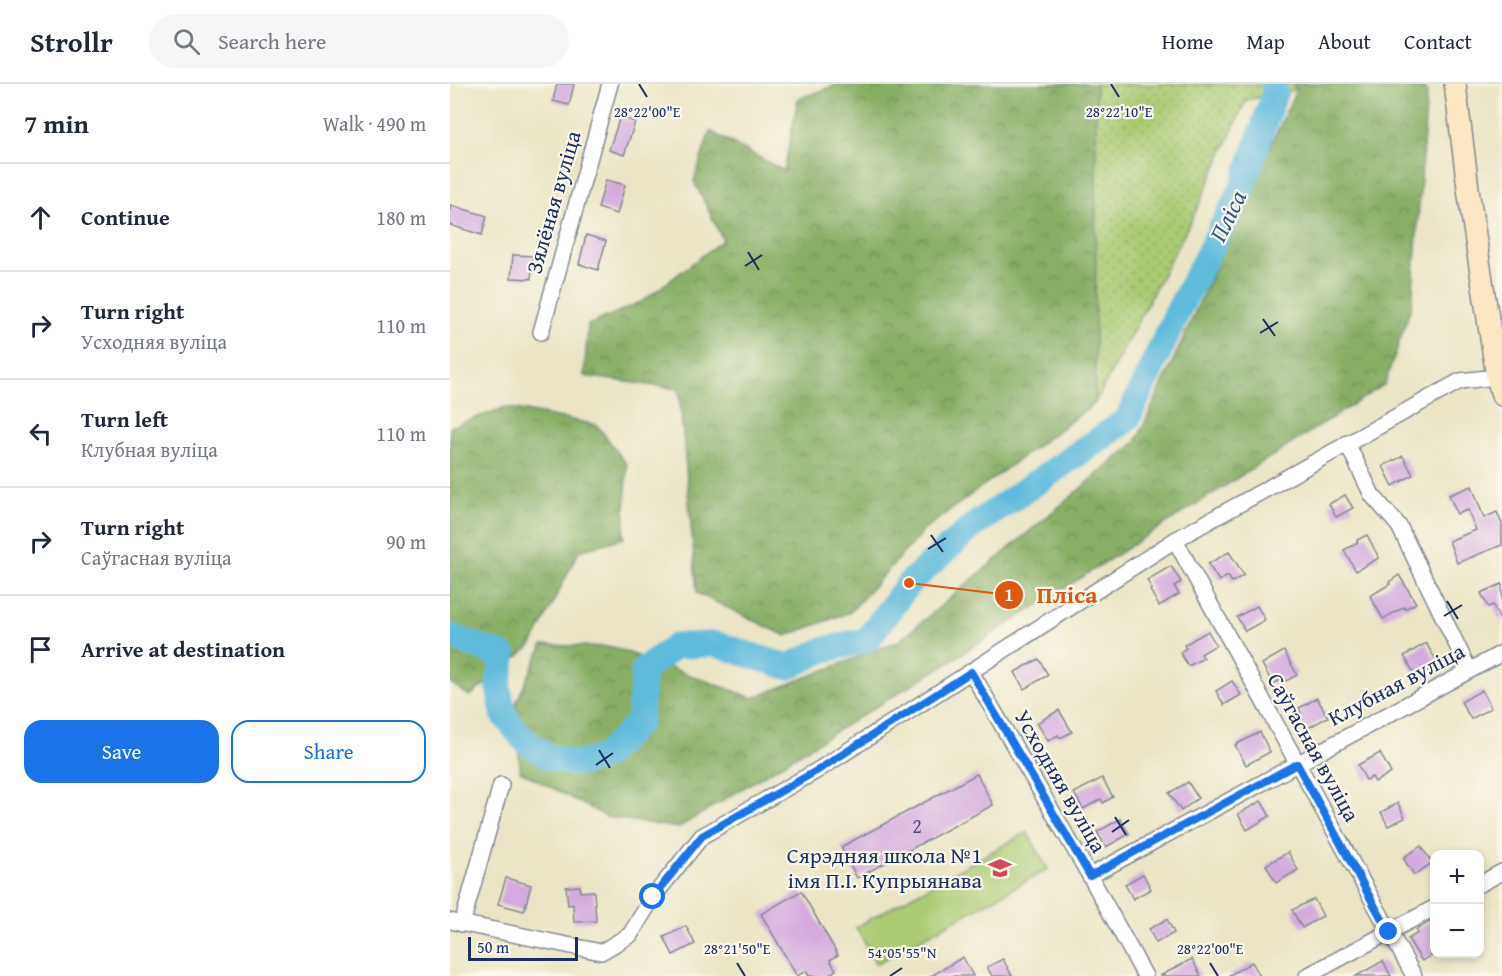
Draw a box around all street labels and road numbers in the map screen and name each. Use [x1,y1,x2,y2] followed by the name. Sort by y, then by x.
[517,126,589,277] street label: Зялёная вуліца
[1322,634,1470,733] street label: Клубная вуліца
[1260,667,1368,828] street label: Саўгасная вуліца
[1007,703,1115,859] street label: Усходняя вуліца

